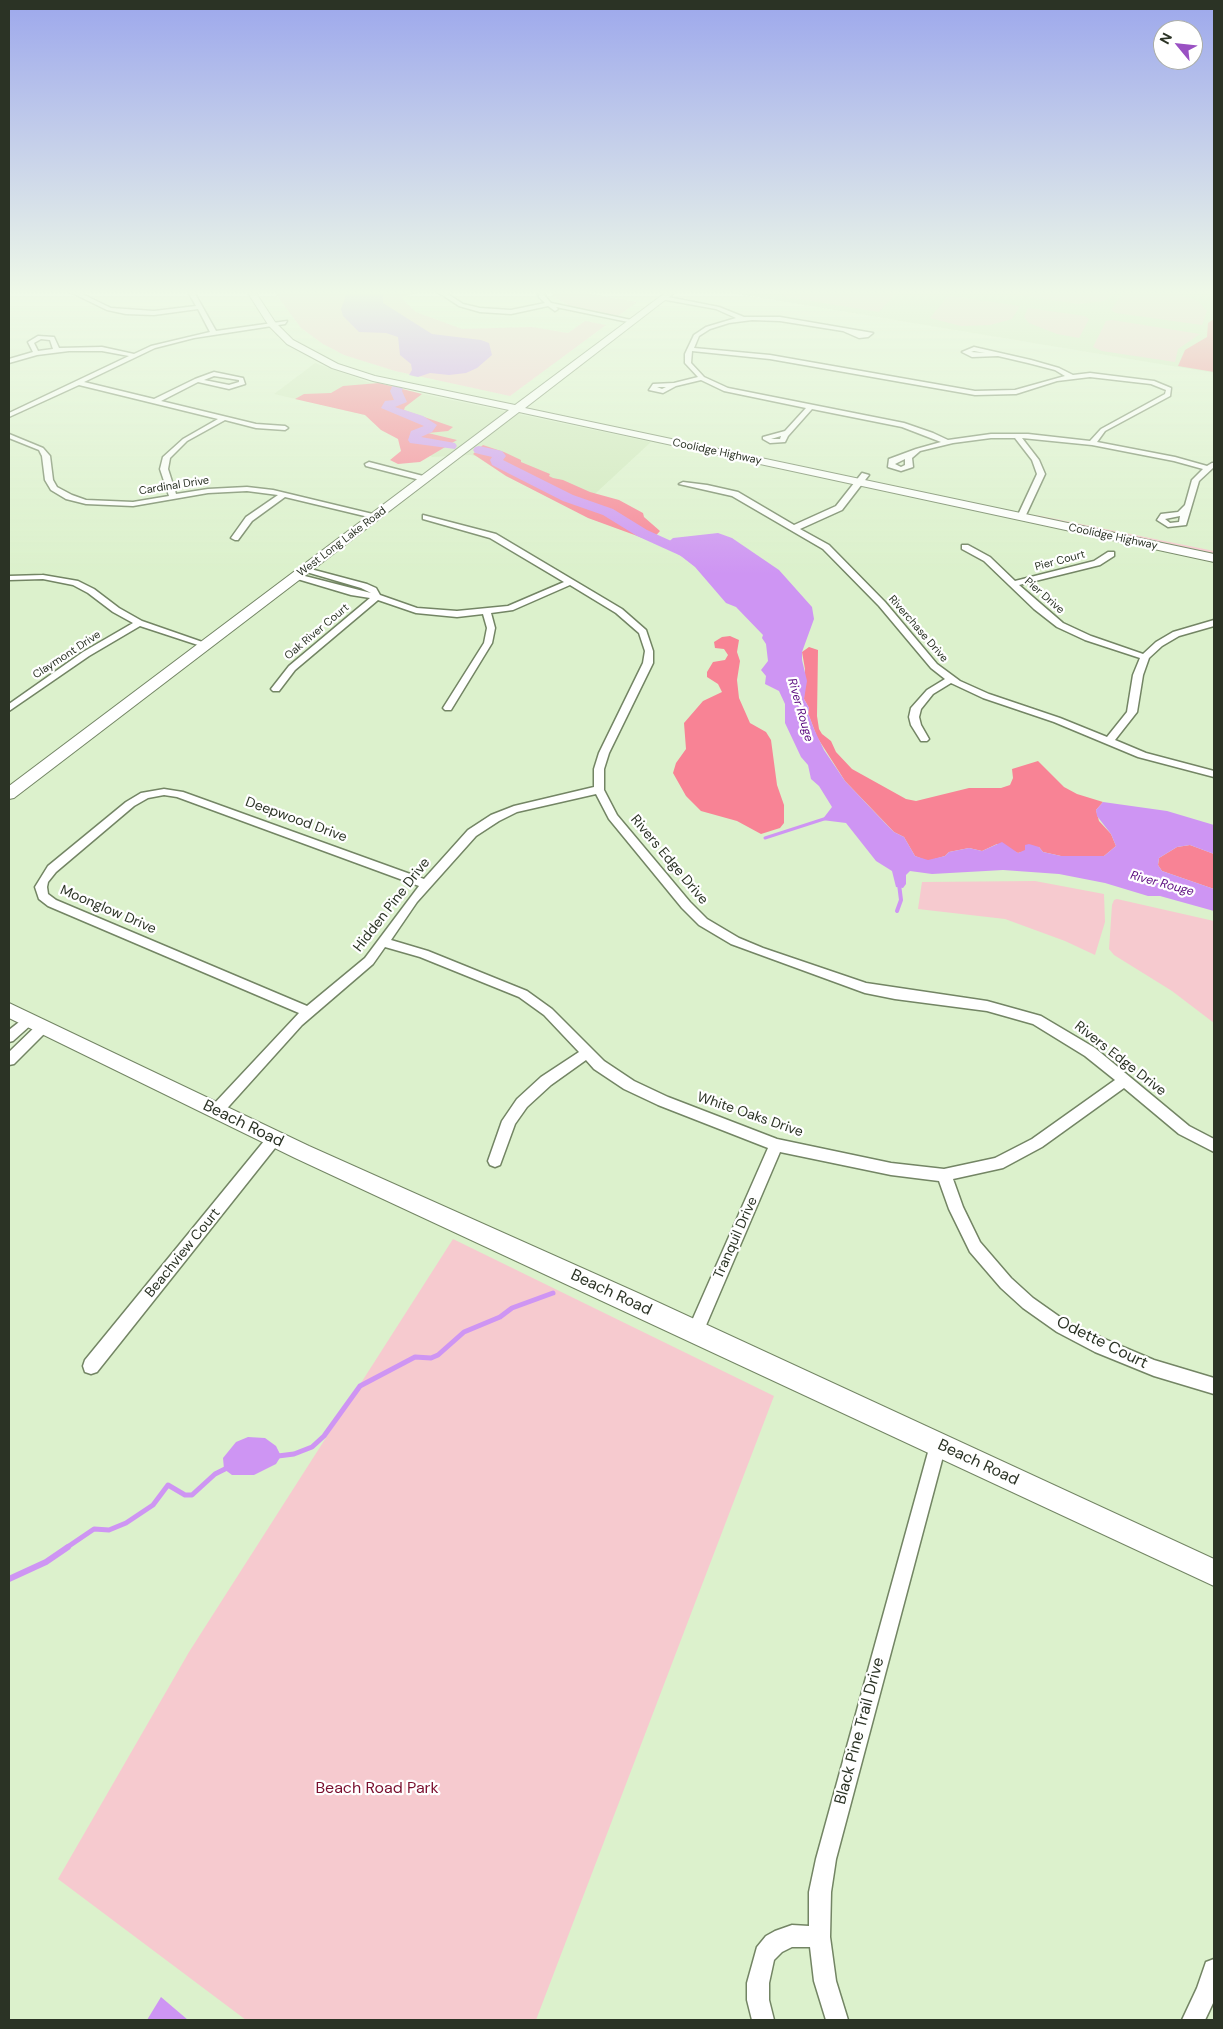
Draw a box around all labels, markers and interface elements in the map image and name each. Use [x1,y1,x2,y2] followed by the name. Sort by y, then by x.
[1153,20,1203,70] north arrow
[1155,30,1176,47] text: N
[671,436,763,468] street label: Coolidge Highway
[138,474,210,498] street label: Cardinal Drive
[295,504,389,580] street label: West Long Lake Road
[1067,521,1159,553] street label: Coolidge Highway
[1033,548,1087,574] street label: Pier Court
[1021,575,1067,617] street label: Pier Drive
[885,593,951,665] street label: Riverchase Drive
[282,601,352,663] street label: Oak River Court
[31,628,103,682] street label: Claymont Drive
[784,677,816,743] water label: River Rouge
[243,794,349,846] street label: Deepwood Drive
[627,812,711,908] street label: Rivers Edge Drive
[350,855,434,955] street label: Hidden Pine Drive
[1129,869,1195,899] water label: River Rouge
[57,882,159,938] street label: Moonglow Drive
[1071,1018,1169,1100] street label: Rivers Edge Drive
[695,1089,805,1141] street label: White Oaks Drive
[200,1096,286,1152] street label: Beach Road
[710,1194,762,1282] street label: Tranquil Drive
[142,1205,224,1301] street label: Beachview Court
[567,1266,655,1320] street label: Beach Road
[1053,1313,1151,1373] street label: Odette Court
[934,1436,1022,1490] street label: Beach Road
[831,1655,889,1807] street label: Black Pine Trail Drive
[315,1779,439,1799] park label: Beach Road Park

